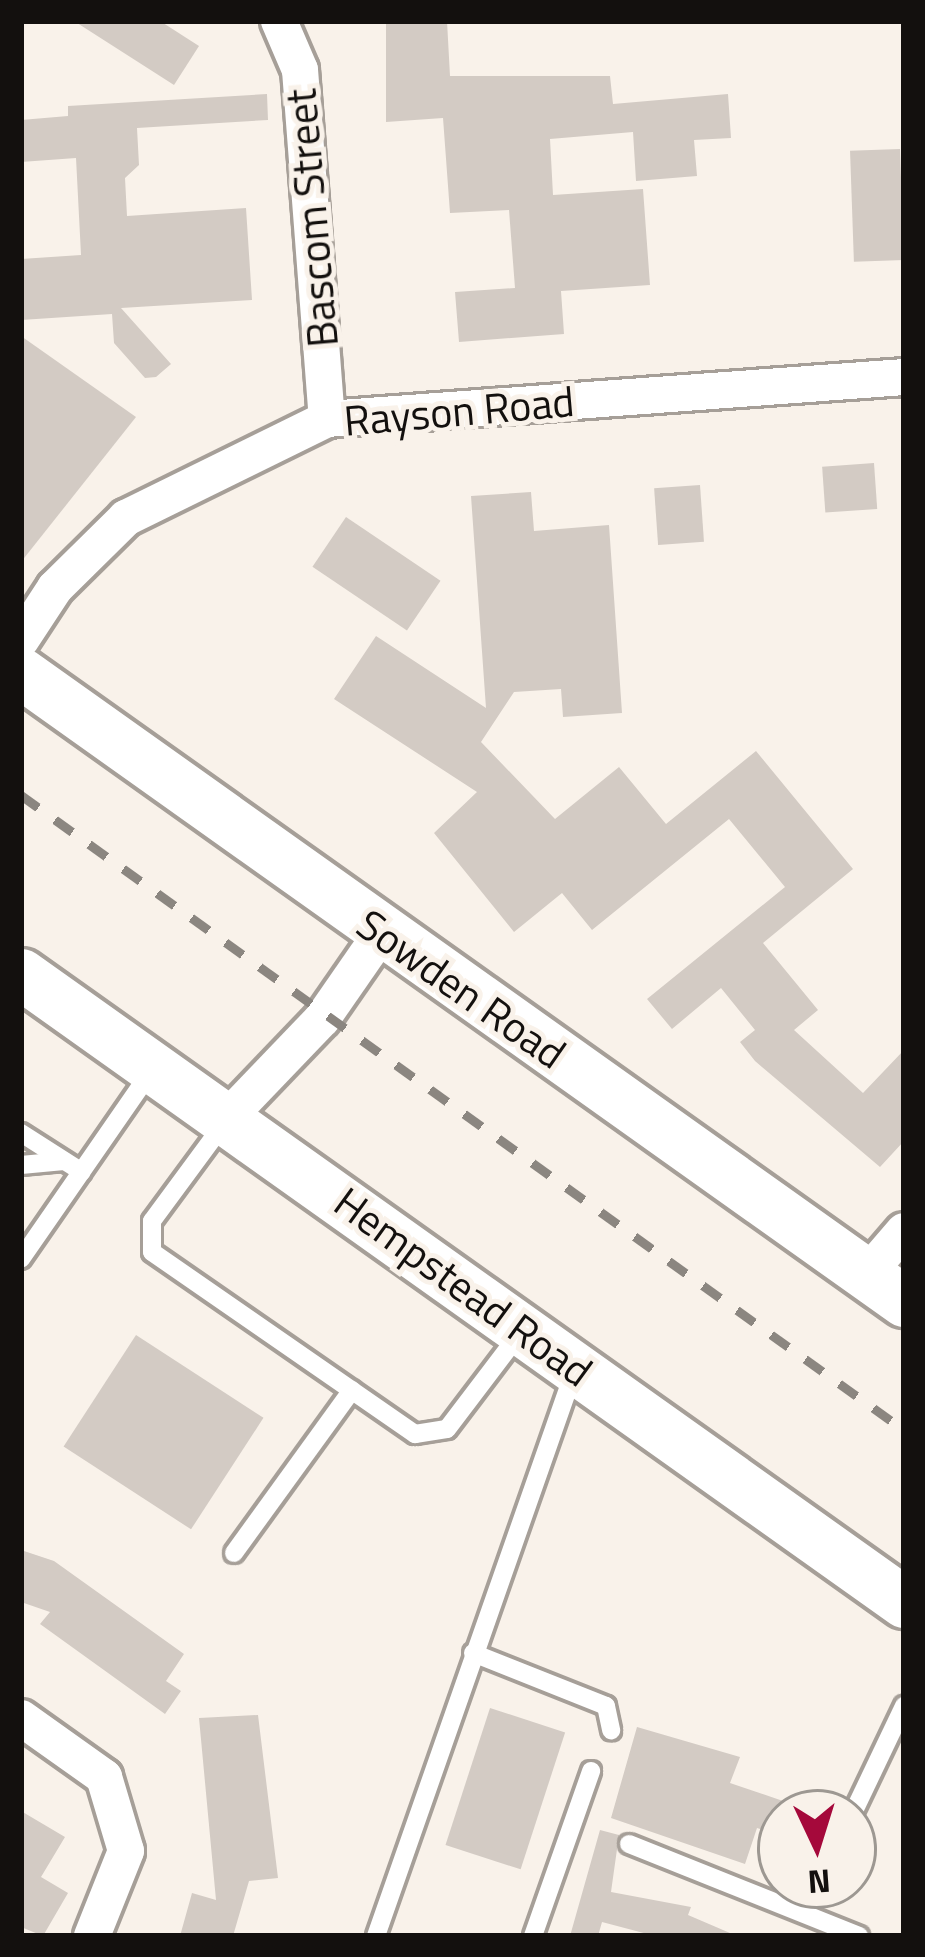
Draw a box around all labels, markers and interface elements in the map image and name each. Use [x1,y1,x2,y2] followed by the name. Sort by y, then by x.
[275,87,347,349] street label: Bascom Street
[342,375,576,445] street label: Rayson Road
[348,898,576,1078] street label: Sowden Road
[326,1176,602,1396] street label: Hempstead Road
[757,1789,877,1909] north arrow
[806,1856,832,1908] text: N

